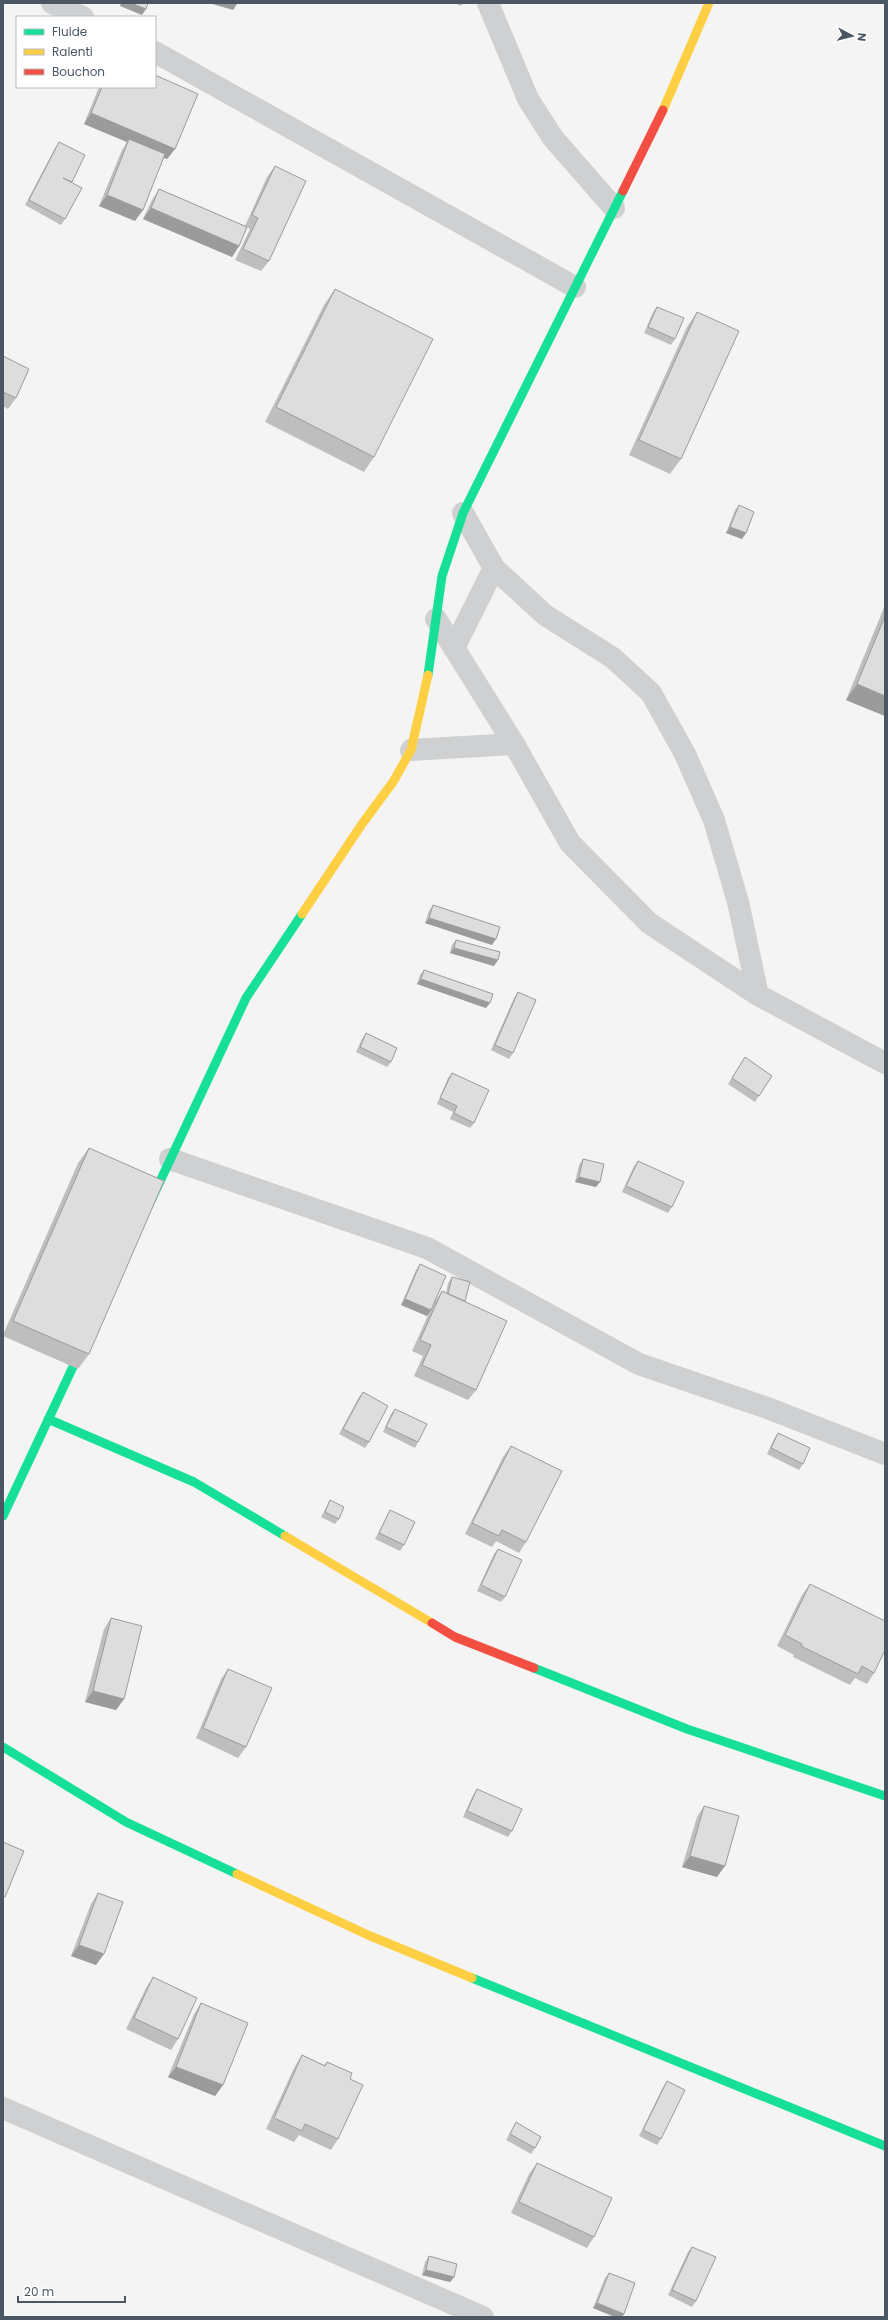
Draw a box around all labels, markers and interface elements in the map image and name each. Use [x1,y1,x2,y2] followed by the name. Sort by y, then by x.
[16,16,156,88] legend
[832,16,872,56] north arrow
[52,23,87,40] text: Fluide
[853,32,870,42] text: N
[52,43,93,60] text: Ralenti
[52,63,105,80] text: Bouchon
[18,2278,125,2304] scale bar
[24,2283,54,2300] text: 20 m

